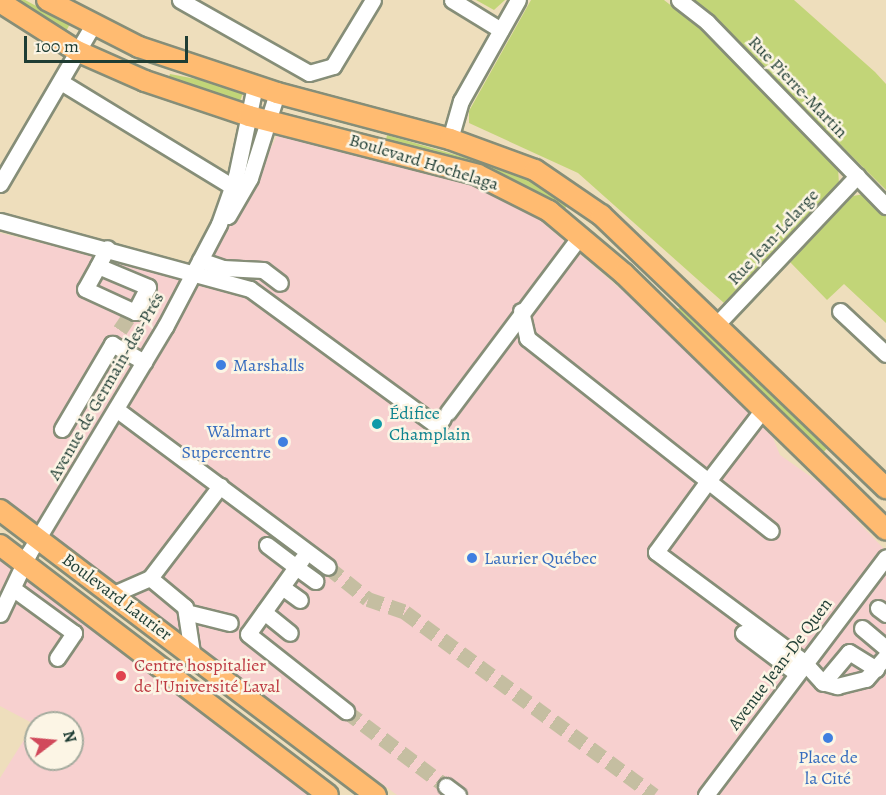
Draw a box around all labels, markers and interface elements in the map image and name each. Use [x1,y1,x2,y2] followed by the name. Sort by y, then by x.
[27,24,190,62] scale bar
[744,31,852,143] street label: Rue Pierre-Martin
[35,34,79,58] text: 100 m
[347,129,501,195] street label: Boulevard Hochelaga
[723,184,823,290] street label: Rue Jean-Lelarge
[43,288,169,484] street label: Avenue de Germain-des-Prés
[233,354,305,376] place label: Marshalls
[214,358,228,372] marker: Marshalls
[389,403,470,446] place label: Édifice Champlain
[370,417,384,431] marker: Édifice Champlain
[181,421,271,464] place label: Walmart Supercentre
[276,435,290,449] marker: Walmart Supercentre
[484,547,597,569] place label: Laurier Québec
[58,549,176,645] street label: Boulevard Laurier
[465,551,479,565] marker: Laurier Québec
[723,594,837,734] street label: Avenue Jean-De Quen
[134,655,280,698] place label: Centre hospitalier de l'Université Laval
[112,667,130,685] marker: Centre hospitalier de l'Université Laval
[24,711,84,771] north arrow
[57,728,82,745] text: N
[821,731,835,745] marker: Place de la Cité
[798,747,858,789] place label: Place de la Cité

